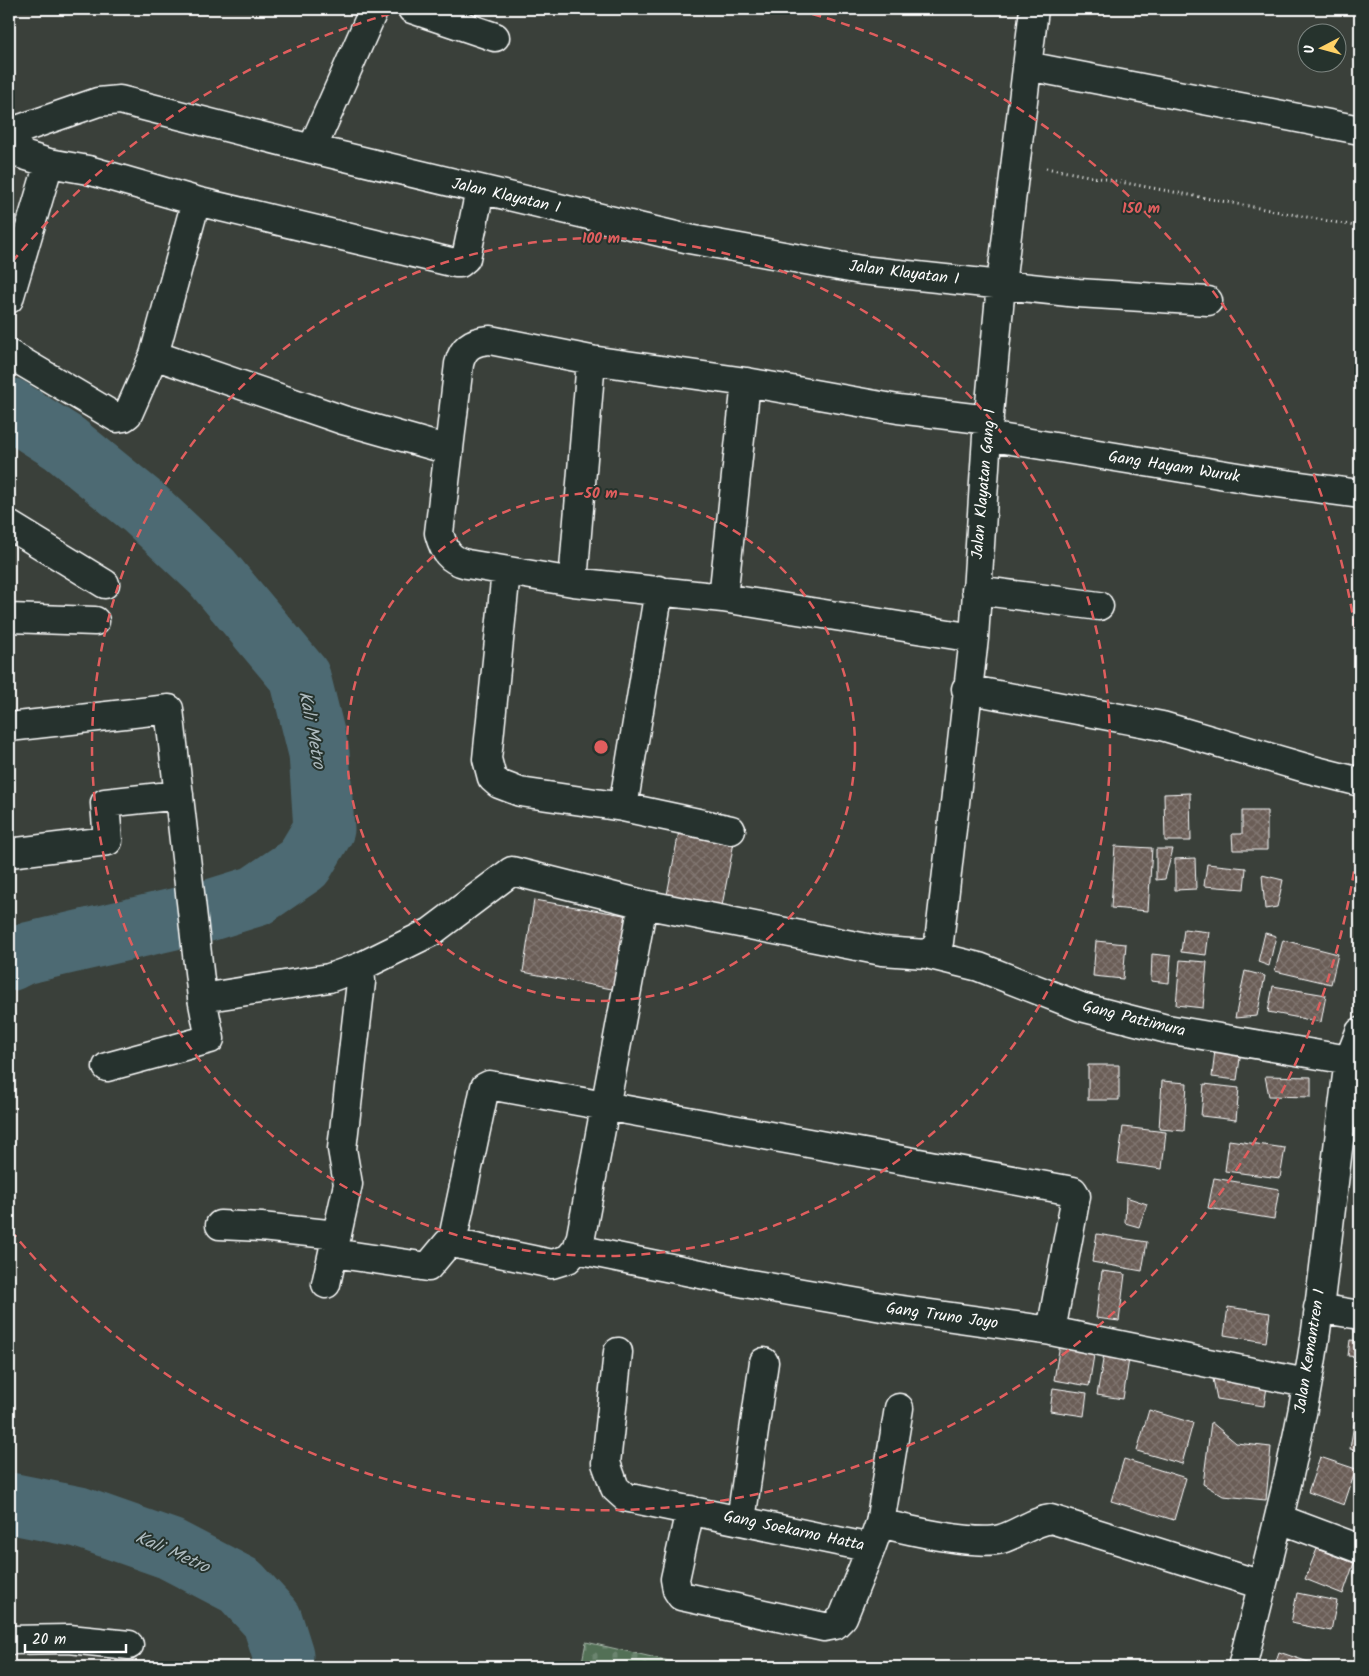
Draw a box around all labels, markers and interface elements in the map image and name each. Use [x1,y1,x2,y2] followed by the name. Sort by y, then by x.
[1296,22,1346,72] north arrow
[1299,43,1321,55] text: U
[449,171,563,221] street label: Jalan Klayatan I
[1122,197,1160,221] text: 150 m
[582,227,620,251] text: 100 m
[847,254,961,292] street label: Jalan Klayatan I
[965,408,1003,560] street label: Jalan Klayatan Gang 1
[1106,444,1242,490] street label: Gang Hayam Wuruk
[583,482,618,506] text: 50 m
[289,689,333,773] water label: Kali Metro
[592,738,610,756] centre of rings
[1080,994,1188,1044] street label: Gang Pattimura
[1288,1287,1332,1415] street label: Jalan Kemantren 1
[884,1296,1000,1336] street label: Gang Truno Joyo
[721,1504,867,1558] street label: Gang Soekarno Hatta
[130,1524,215,1583] water label: Kali Metro
[25,1621,126,1653] scale bar
[32,1628,66,1652] text: 20 m

